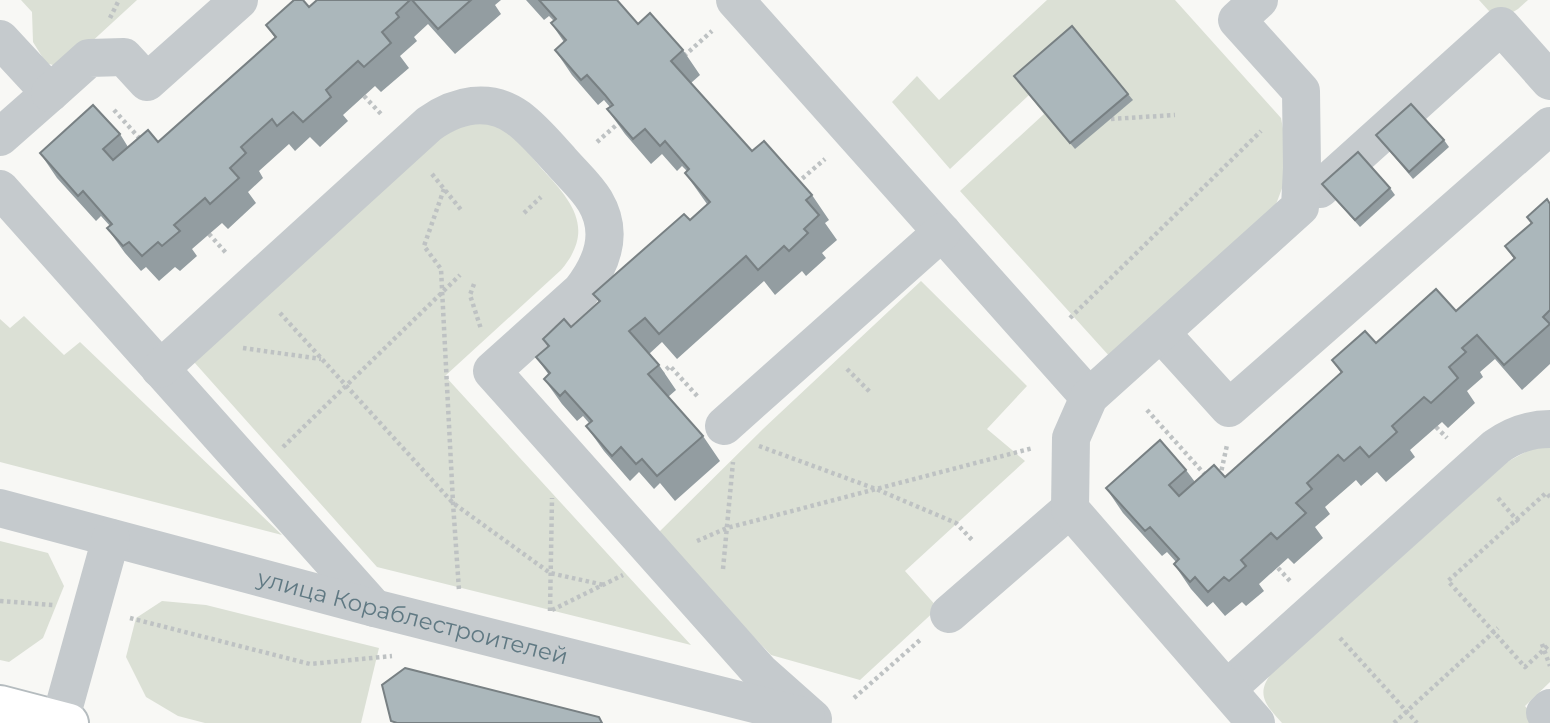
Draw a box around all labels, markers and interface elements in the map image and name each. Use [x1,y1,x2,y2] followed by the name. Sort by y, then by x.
[253,563,571,670] street label: улица Кораблестроителей

